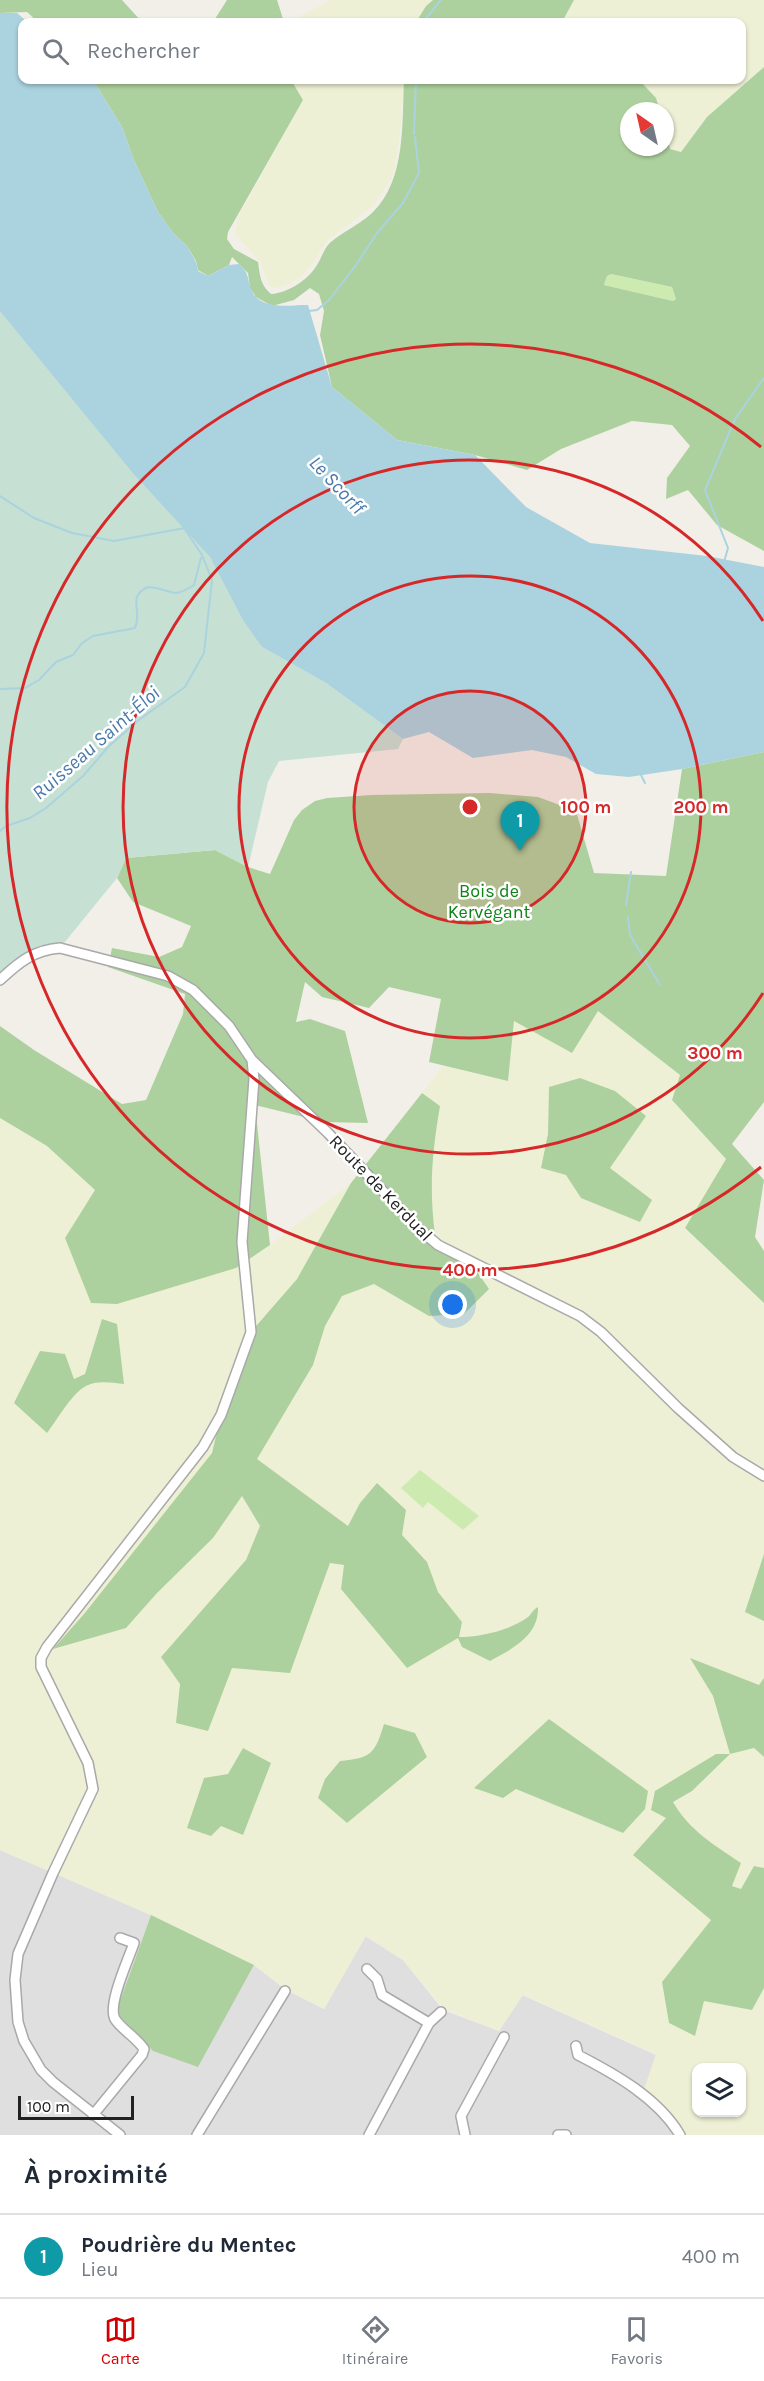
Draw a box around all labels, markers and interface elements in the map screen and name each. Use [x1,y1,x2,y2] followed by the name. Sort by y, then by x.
[18,18,746,84] search box
[39,35,72,68] icon: search
[87,38,200,64] text: Rechercher
[620,102,674,156] north arrow
[304,451,371,520] water label: Le Scorff
[27,681,164,805] water label: Ruisseau Saint-Éloi
[561,796,611,818] text: 100 m
[673,796,729,818] text: 200 m
[460,797,480,817] centre of rings
[500,802,540,851] pin: 1
[448,880,531,923] park label: Bois de Kervégant
[687,1042,743,1064] text: 300 m
[325,1130,437,1246] street label: Route de Kerdual
[442,1259,498,1281] text: 400 m
[438,1290,467,1319] your location
[692,2063,746,2117] map controls
[692,2063,746,2117] button: layers
[18,2093,134,2120] scale bar
[27,2097,70,2116] text: 100 m
[24,2159,168,2190] text: À proximité
[81,2232,296,2258] text: Poudrière du Mentec
[40,2245,47,2268] text: 1
[682,2245,740,2268] text: 400 m
[81,2258,119,2281] text: Lieu
[101,2313,140,2368] tab: Carte
[342,2313,408,2368] tab: Itinéraire
[610,2313,663,2368] tab: Favoris

